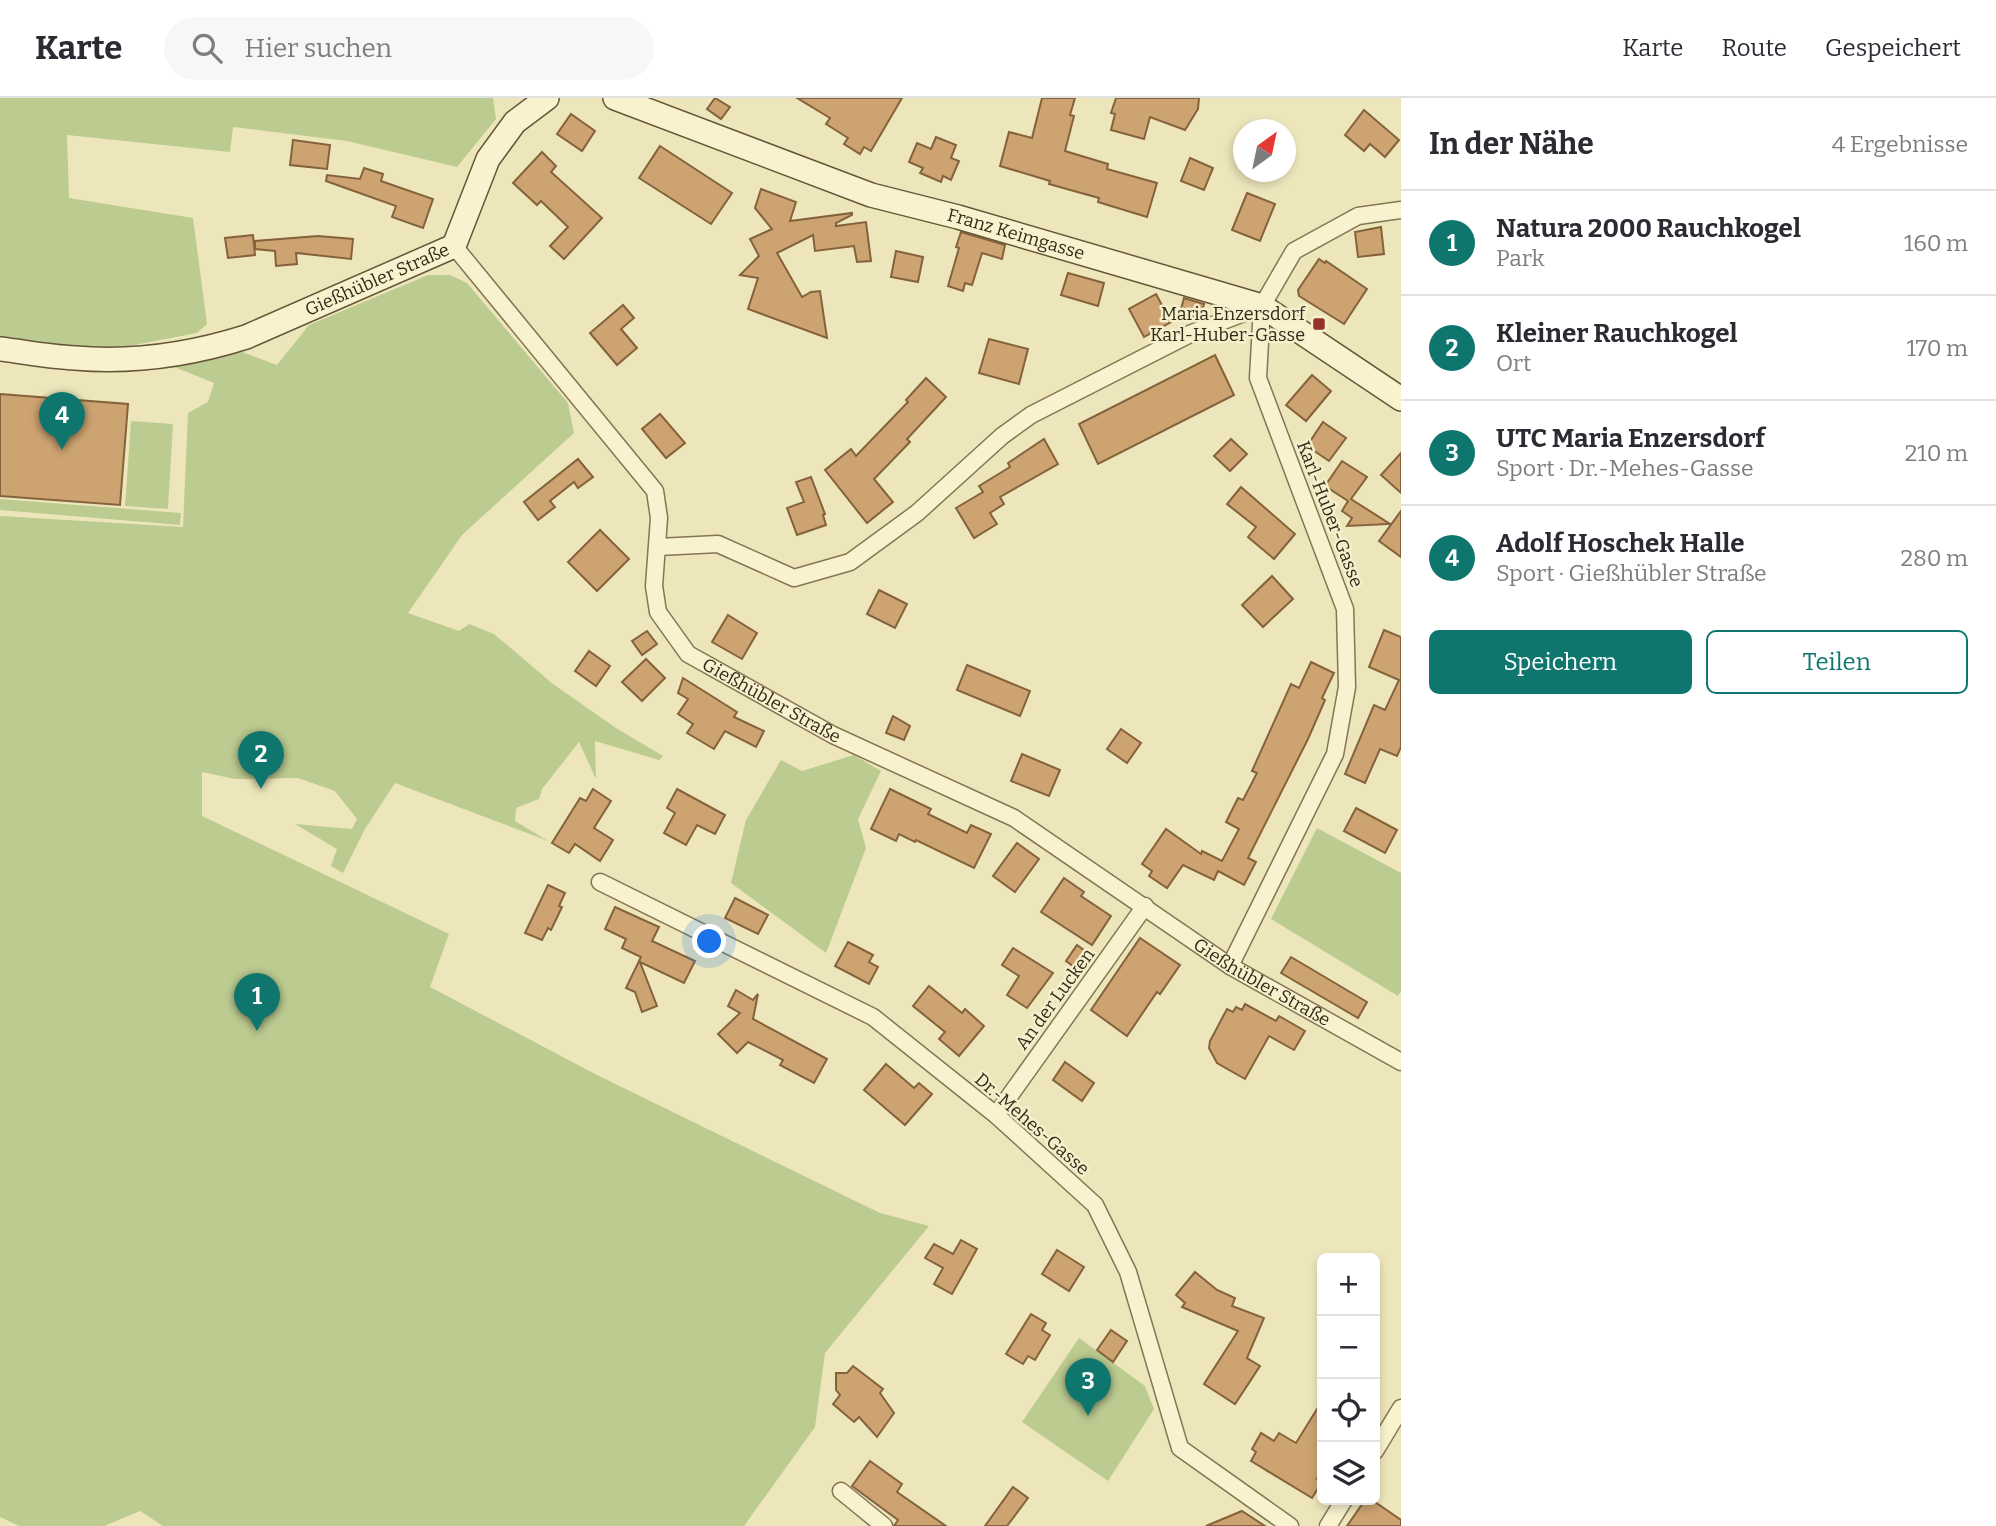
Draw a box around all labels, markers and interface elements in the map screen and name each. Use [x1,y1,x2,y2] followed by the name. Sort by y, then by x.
[164,17,654,80] search box
[35,28,122,68] text: Karte
[188,29,226,67] icon: search
[244,33,392,64] text: Hier suchen
[1622,34,1684,62] text: Karte
[1722,34,1787,62] text: Route
[1825,34,1961,62] text: Gespeichert
[1233,119,1296,182] north arrow
[1429,126,1594,162] text: In der Nähe
[1832,130,1968,158] text: 4 Ergebnisse
[945,204,1087,265] street label: Franz Keimgasse
[1496,213,1801,244] text: Natura 2000 Rauchkogel
[1447,229,1457,257] text: 1
[1904,229,1968,257] text: 160 m
[302,238,453,321] street label: Gießhübler Straße
[1496,244,1545,272] text: Park
[1150,303,1307,346] place label: Maria Enzersdorf Karl-Huber-Gasse
[1311,316,1327,332] marker: Maria Enzersdorf Karl-Huber-Gasse
[1496,318,1738,349] text: Kleiner Rauchkogel
[1446,334,1458,362] text: 2
[1906,334,1968,362] text: 170 m
[1496,349,1531,377] text: Ort
[39,392,85,450] pin: 4
[1496,423,1765,454] text: UTC Maria Enzersdorf
[1292,438,1368,590] street label: Karl-Huber-Gasse
[1445,439,1459,467] text: 3
[1905,439,1968,467] text: 210 m
[1496,454,1754,482] text: Sport · Dr.-Mehes-Gasse
[1496,528,1745,559] text: Adolf Hoschek Halle
[1445,544,1459,572] text: 4
[1900,544,1968,572] text: 280 m
[1496,559,1767,587] text: Sport · Gießhübler Straße
[1429,630,1692,694] button: Speichern
[1706,630,1968,694] button: Teilen
[698,653,844,748] street label: Gießhübler Straße
[238,731,284,789] pin: 2
[692,924,726,958] your location
[1189,933,1334,1031] street label: Gießhübler Straße
[1011,944,1100,1054] street label: An der Lucken
[234,973,280,1031] pin: 1
[970,1068,1094,1180] street label: Dr.-Mehes-Gasse
[1317,1253,1380,1505] map controls
[1317,1253,1380,1316] button: +
[1317,1316,1380,1379] button: −
[1065,1358,1111,1416] pin: 3
[1317,1379,1380,1442] button: locate
[1317,1442,1380,1505] button: layers

